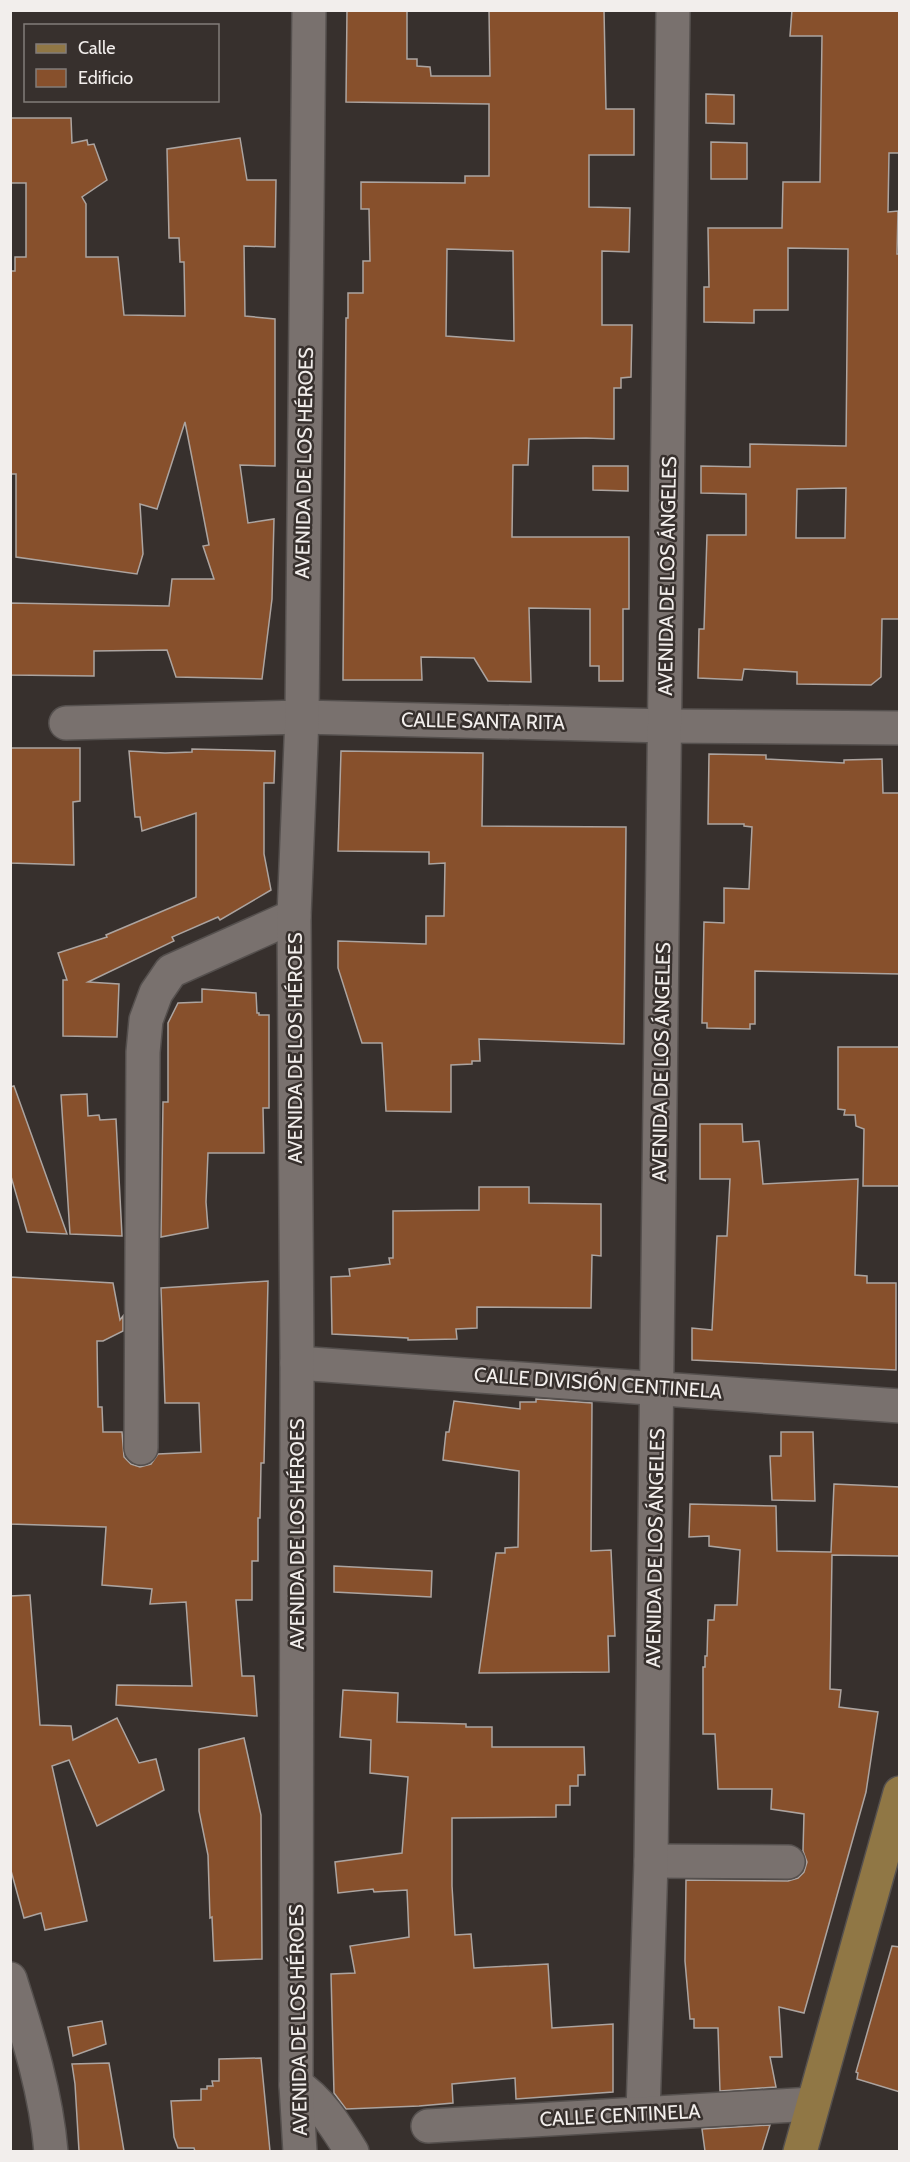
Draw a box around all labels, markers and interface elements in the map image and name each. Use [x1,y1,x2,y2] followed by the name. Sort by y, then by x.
[24,24,219,102] legend
[78,37,115,59] text: Calle
[78,67,133,89] text: Edificio
[290,347,318,579] street label: AVENIDA DE LOS HÉROES
[653,456,681,696] street label: AVENIDA DE LOS ÁNGELES
[401,708,566,734] street label: CALLE SANTA RITA
[283,932,307,1164] street label: AVENIDA DE LOS HÉROES
[647,942,675,1182] street label: AVENIDA DE LOS ÁNGELES
[473,1362,724,1404] street label: CALLE DIVISIÓN CENTINELA
[285,1418,309,1650] street label: AVENIDA DE LOS HÉROES
[641,1428,669,1668] street label: AVENIDA DE LOS ÁNGELES
[284,1904,312,2136] street label: AVENIDA DE LOS HÉROES
[539,2099,702,2131] street label: CALLE CENTINELA

